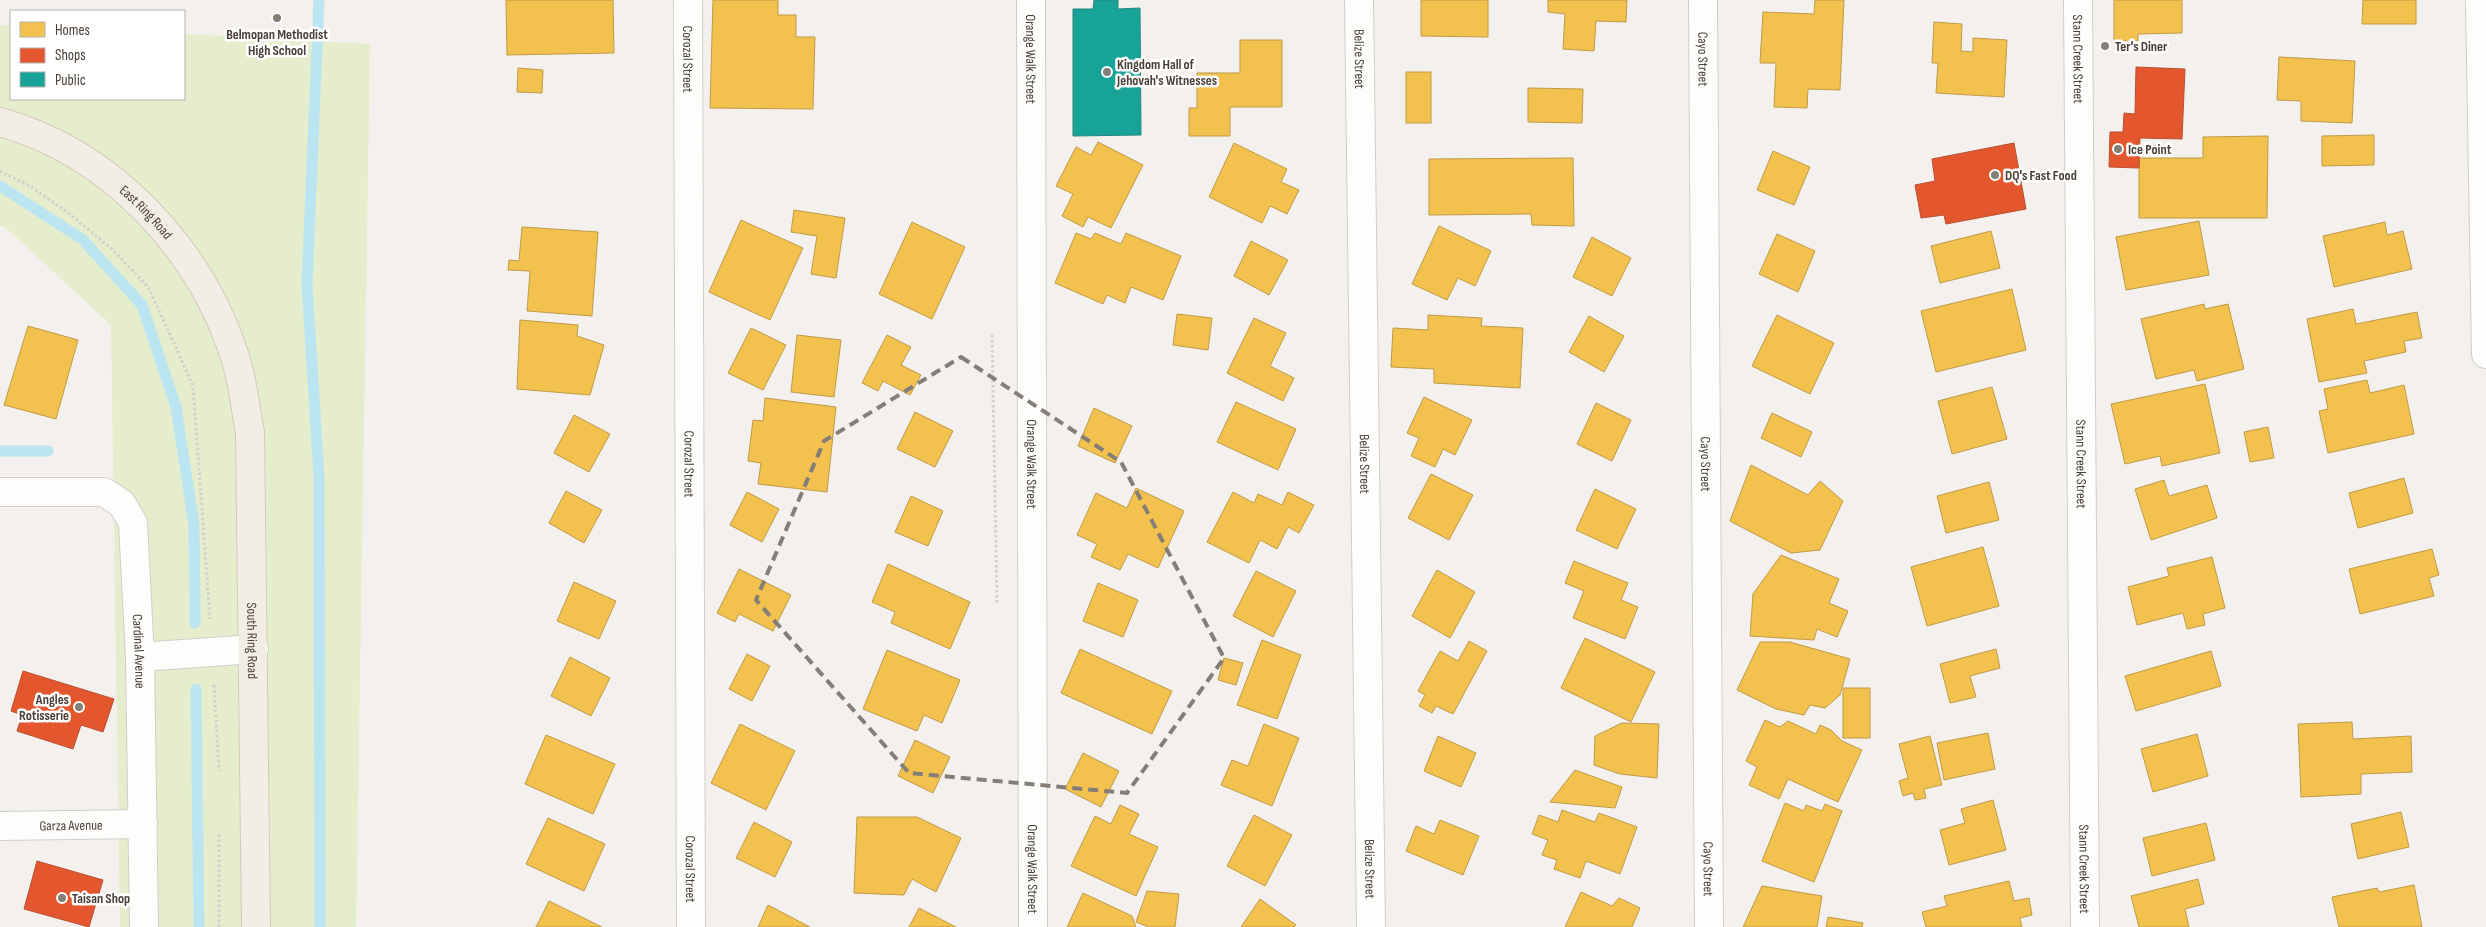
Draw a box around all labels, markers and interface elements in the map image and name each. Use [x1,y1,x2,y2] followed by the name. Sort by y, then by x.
[10,10,185,100] legend
[271,12,283,24] marker: Belmopan Methodist High School
[1022,14,1039,104] street label: Orange Walk Street
[2069,15,2087,103] street label: Stann Creek Street
[55,21,90,40] text: Homes
[226,26,328,59] place label: Belmopan Methodist High School
[679,26,696,92] street label: Corozal Street
[1350,29,1368,89] street label: Belize Street
[1694,32,1712,86] street label: Cayo Street
[2115,38,2168,55] place label: Ter's Diner
[2099,40,2111,52] marker: Ter's Diner
[55,46,86,65] text: Shops
[1116,56,1217,89] place label: Kingdom Hall of Jehovah's Witnesses
[1101,66,1113,78] marker: Kingdom Hall of Jehovah's Witnesses
[55,71,86,90] text: Public
[2128,141,2172,158] place label: Ice Point
[2112,143,2124,155] marker: Ice Point
[2005,167,2077,184] place label: DQ's Fast Food
[1989,169,2001,181] marker: DQ's Fast Food
[116,182,176,243] street label: East Ring Road
[1023,419,1040,509] street label: Orange Walk Street
[2072,420,2090,508] street label: Stann Creek Street
[680,431,698,497] street label: Corozal Street
[1356,434,1373,494] street label: Belize Street
[1697,437,1714,491] street label: Cayo Street
[243,602,261,679] street label: South Ring Road
[129,614,148,689] street label: Cardinal Avenue
[19,691,69,724] place label: Angles Rotisserie
[73,701,85,713] marker: Angles Rotisserie
[39,817,103,834] street label: Garza Avenue
[1024,824,1041,914] street label: Orange Walk Street
[2075,825,2093,913] street label: Stann Creek Street
[682,836,699,902] street label: Corozal Street
[1361,839,1379,899] street label: Belize Street
[1699,842,1717,896] street label: Cayo Street
[72,890,130,907] place label: Taisan Shop
[56,892,68,904] marker: Taisan Shop

